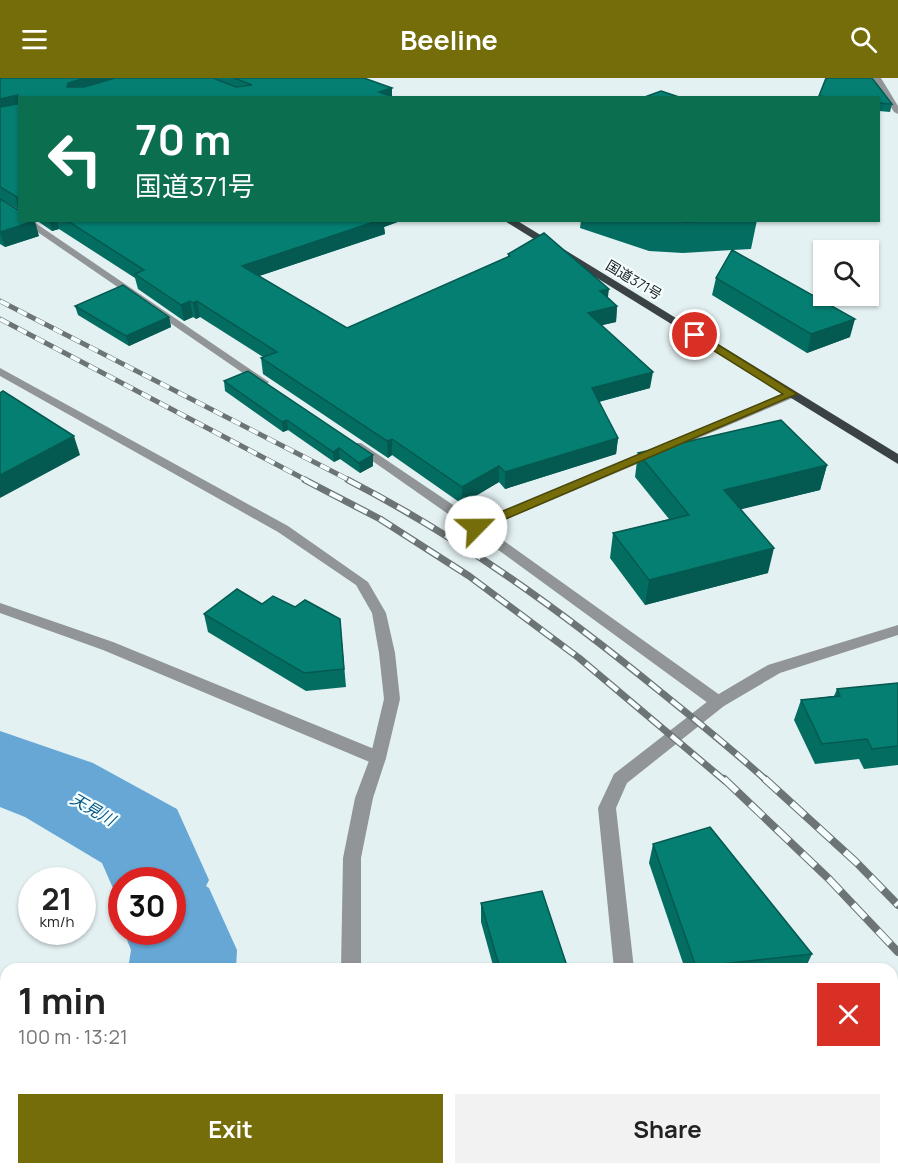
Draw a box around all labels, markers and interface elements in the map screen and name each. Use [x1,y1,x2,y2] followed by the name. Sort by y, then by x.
[400,21,498,58] text: Beeline
[18,23,51,56] icon: menu
[847,23,880,56] icon: search
[135,110,231,168] text: 70 m
[36,120,114,198] icon: left
[135,167,255,204] text: 国道371号
[813,240,879,306] map controls
[813,240,879,306] button: search
[603,255,666,304] street label: 国道371号
[669,309,720,360] pin
[678,318,711,351] icon: arrive
[444,495,508,559] position arrow
[67,787,121,832] water label: 天見川
[108,867,186,945] speed limit sign: 30
[41,878,73,919] text: 21
[40,911,74,932] text: km/h
[18,976,106,1025] text: 1 min
[817,983,880,1046] button: close
[18,1023,128,1050] text: 100 m · 13:21
[18,1094,443,1163] button: Exit
[455,1094,880,1163] button: Share

